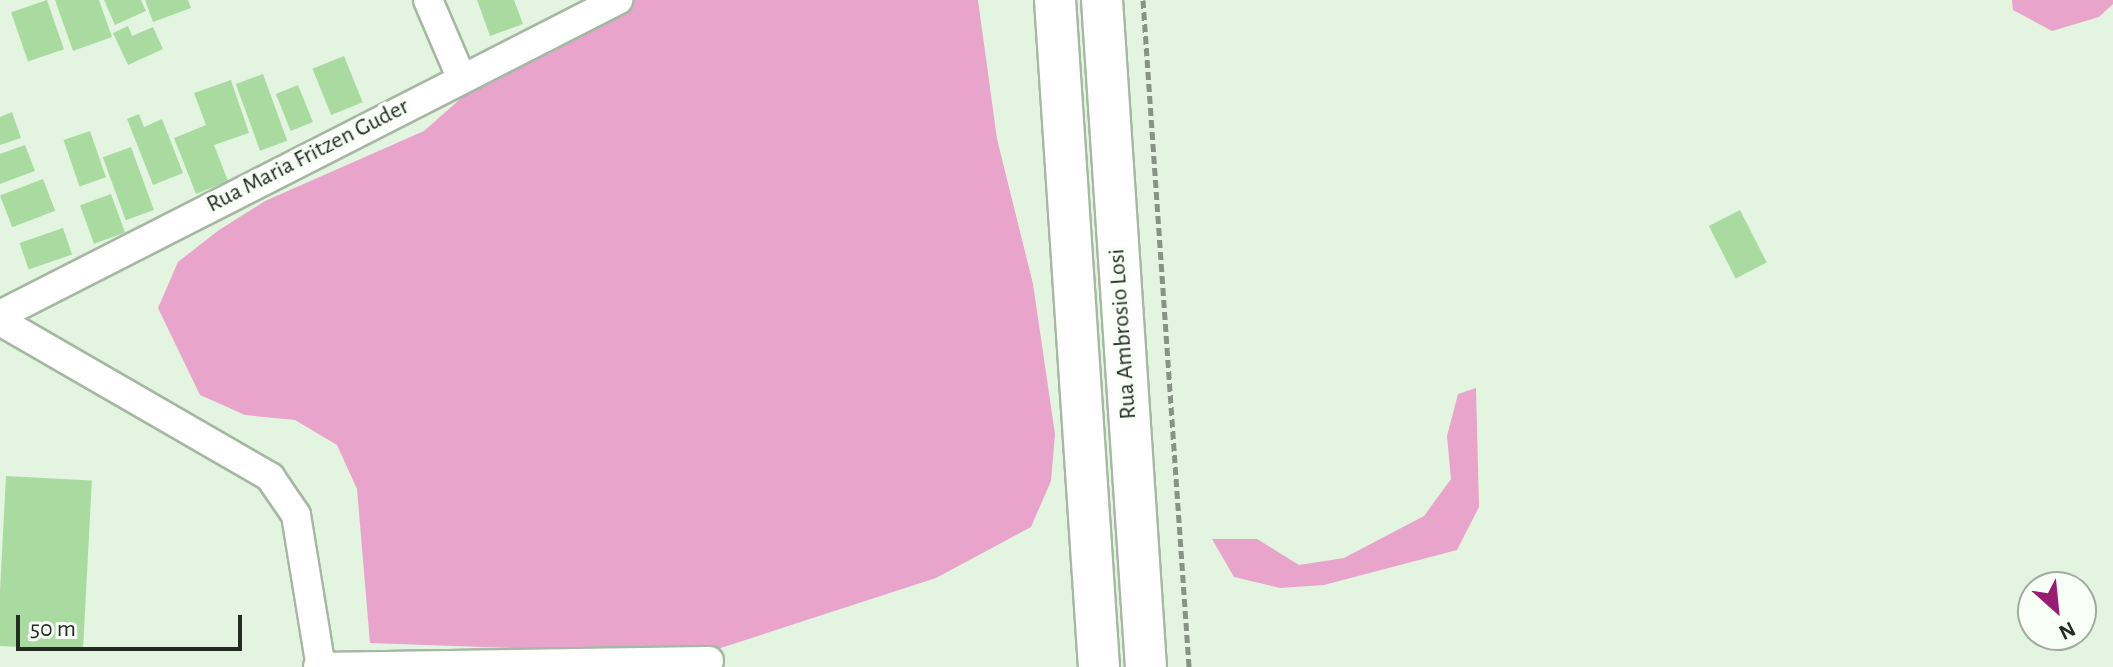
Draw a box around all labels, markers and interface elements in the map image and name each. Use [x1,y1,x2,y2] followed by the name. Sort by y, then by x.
[202,92,414,220] street label: Rua Maria Fritzen Guder
[1103,248,1143,420] street label: Rua Ambrosio Losi
[2017,571,2097,651] north arrow
[20,599,246,649] scale bar
[30,617,76,641] text: 50 m
[2055,617,2079,644] text: N

